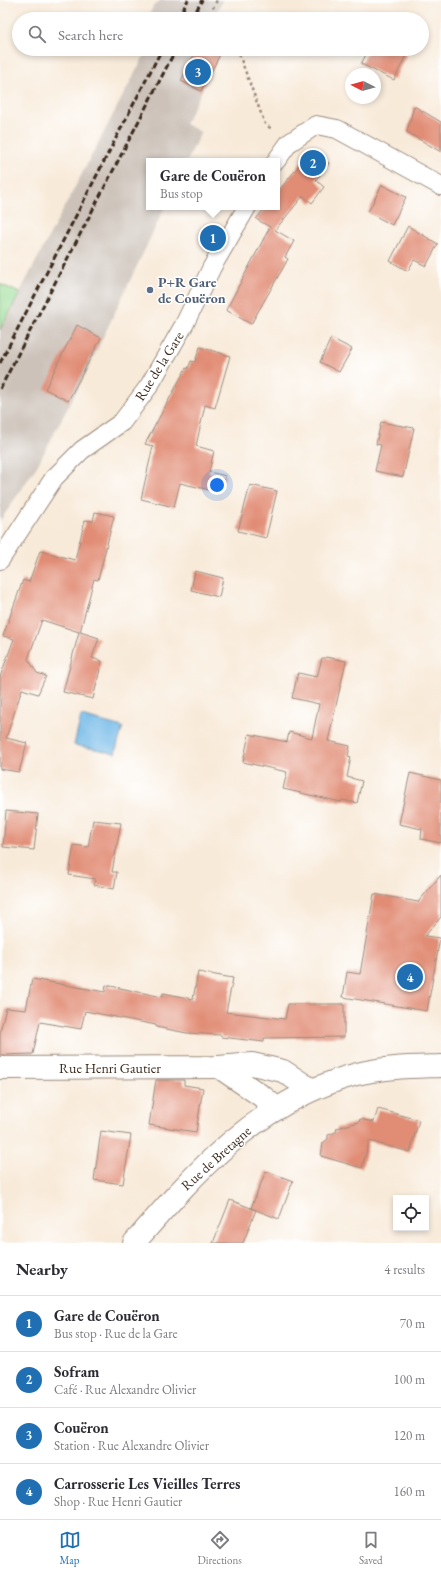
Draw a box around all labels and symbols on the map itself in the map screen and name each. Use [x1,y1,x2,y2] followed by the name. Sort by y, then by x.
[185,57,211,87] pin: 3
[345,68,381,104] north arrow
[300,148,326,178] pin: 2
[200,223,226,253] pin: 1
[158,273,226,307] place label: P+R Gare de Couëron
[145,285,155,295] marker: P+R Gare de Couëron
[131,327,188,404] street label: Rue de la Gare
[207,475,227,495] your location
[397,962,423,992] pin: 4
[59,1059,161,1077] street label: Rue Henri Gautier
[177,1121,255,1194] street label: Rue de Bretagne

